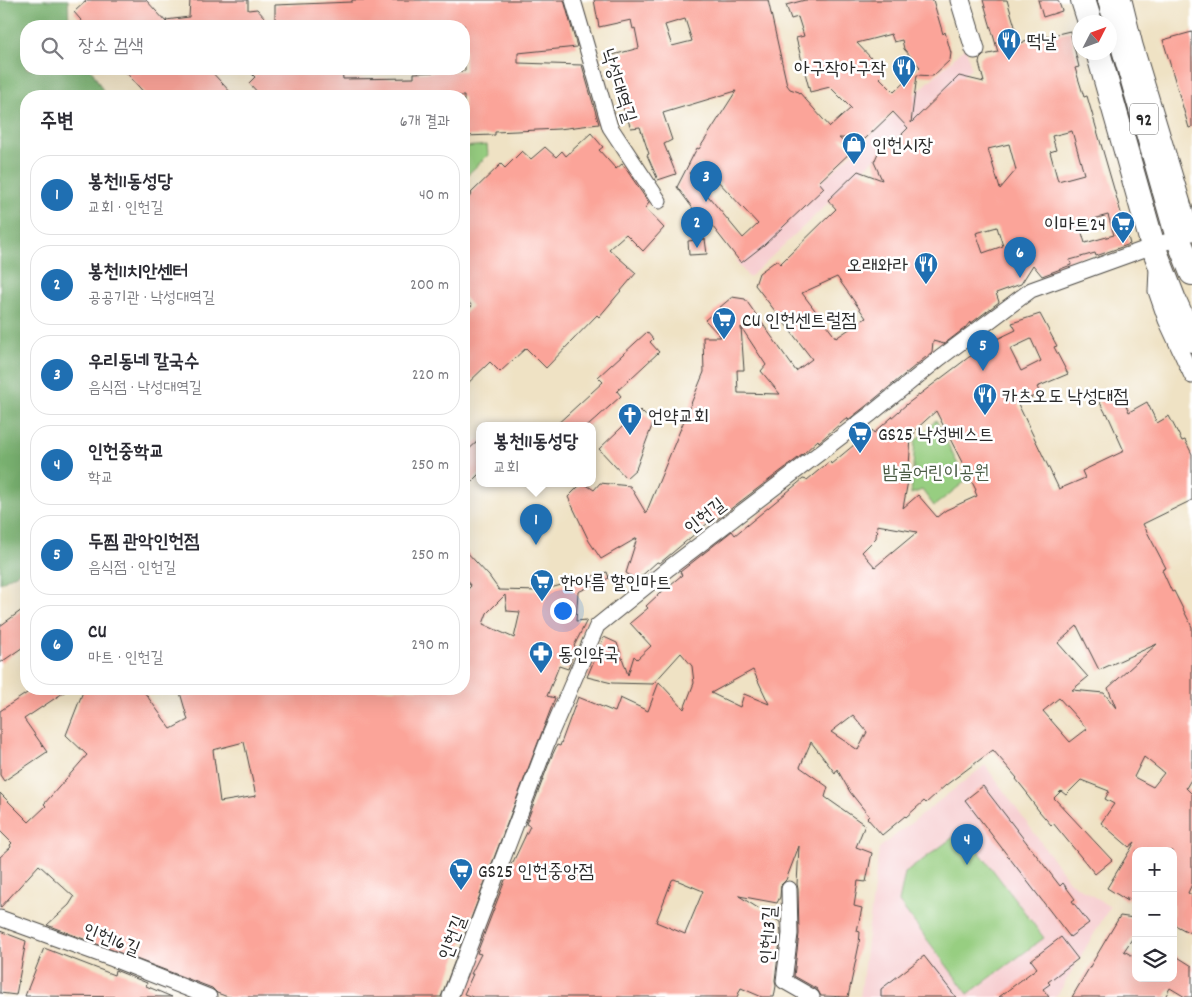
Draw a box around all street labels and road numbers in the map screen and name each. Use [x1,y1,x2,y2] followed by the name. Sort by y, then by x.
[592,46,641,127] street label: 낙성대역길
[1130,104,1158,134] road number: 92
[680,493,733,543] street label: 인헌길
[755,905,786,965] street label: 인헌13길
[433,912,475,965] street label: 인헌길
[78,918,143,965] street label: 인헌16길

